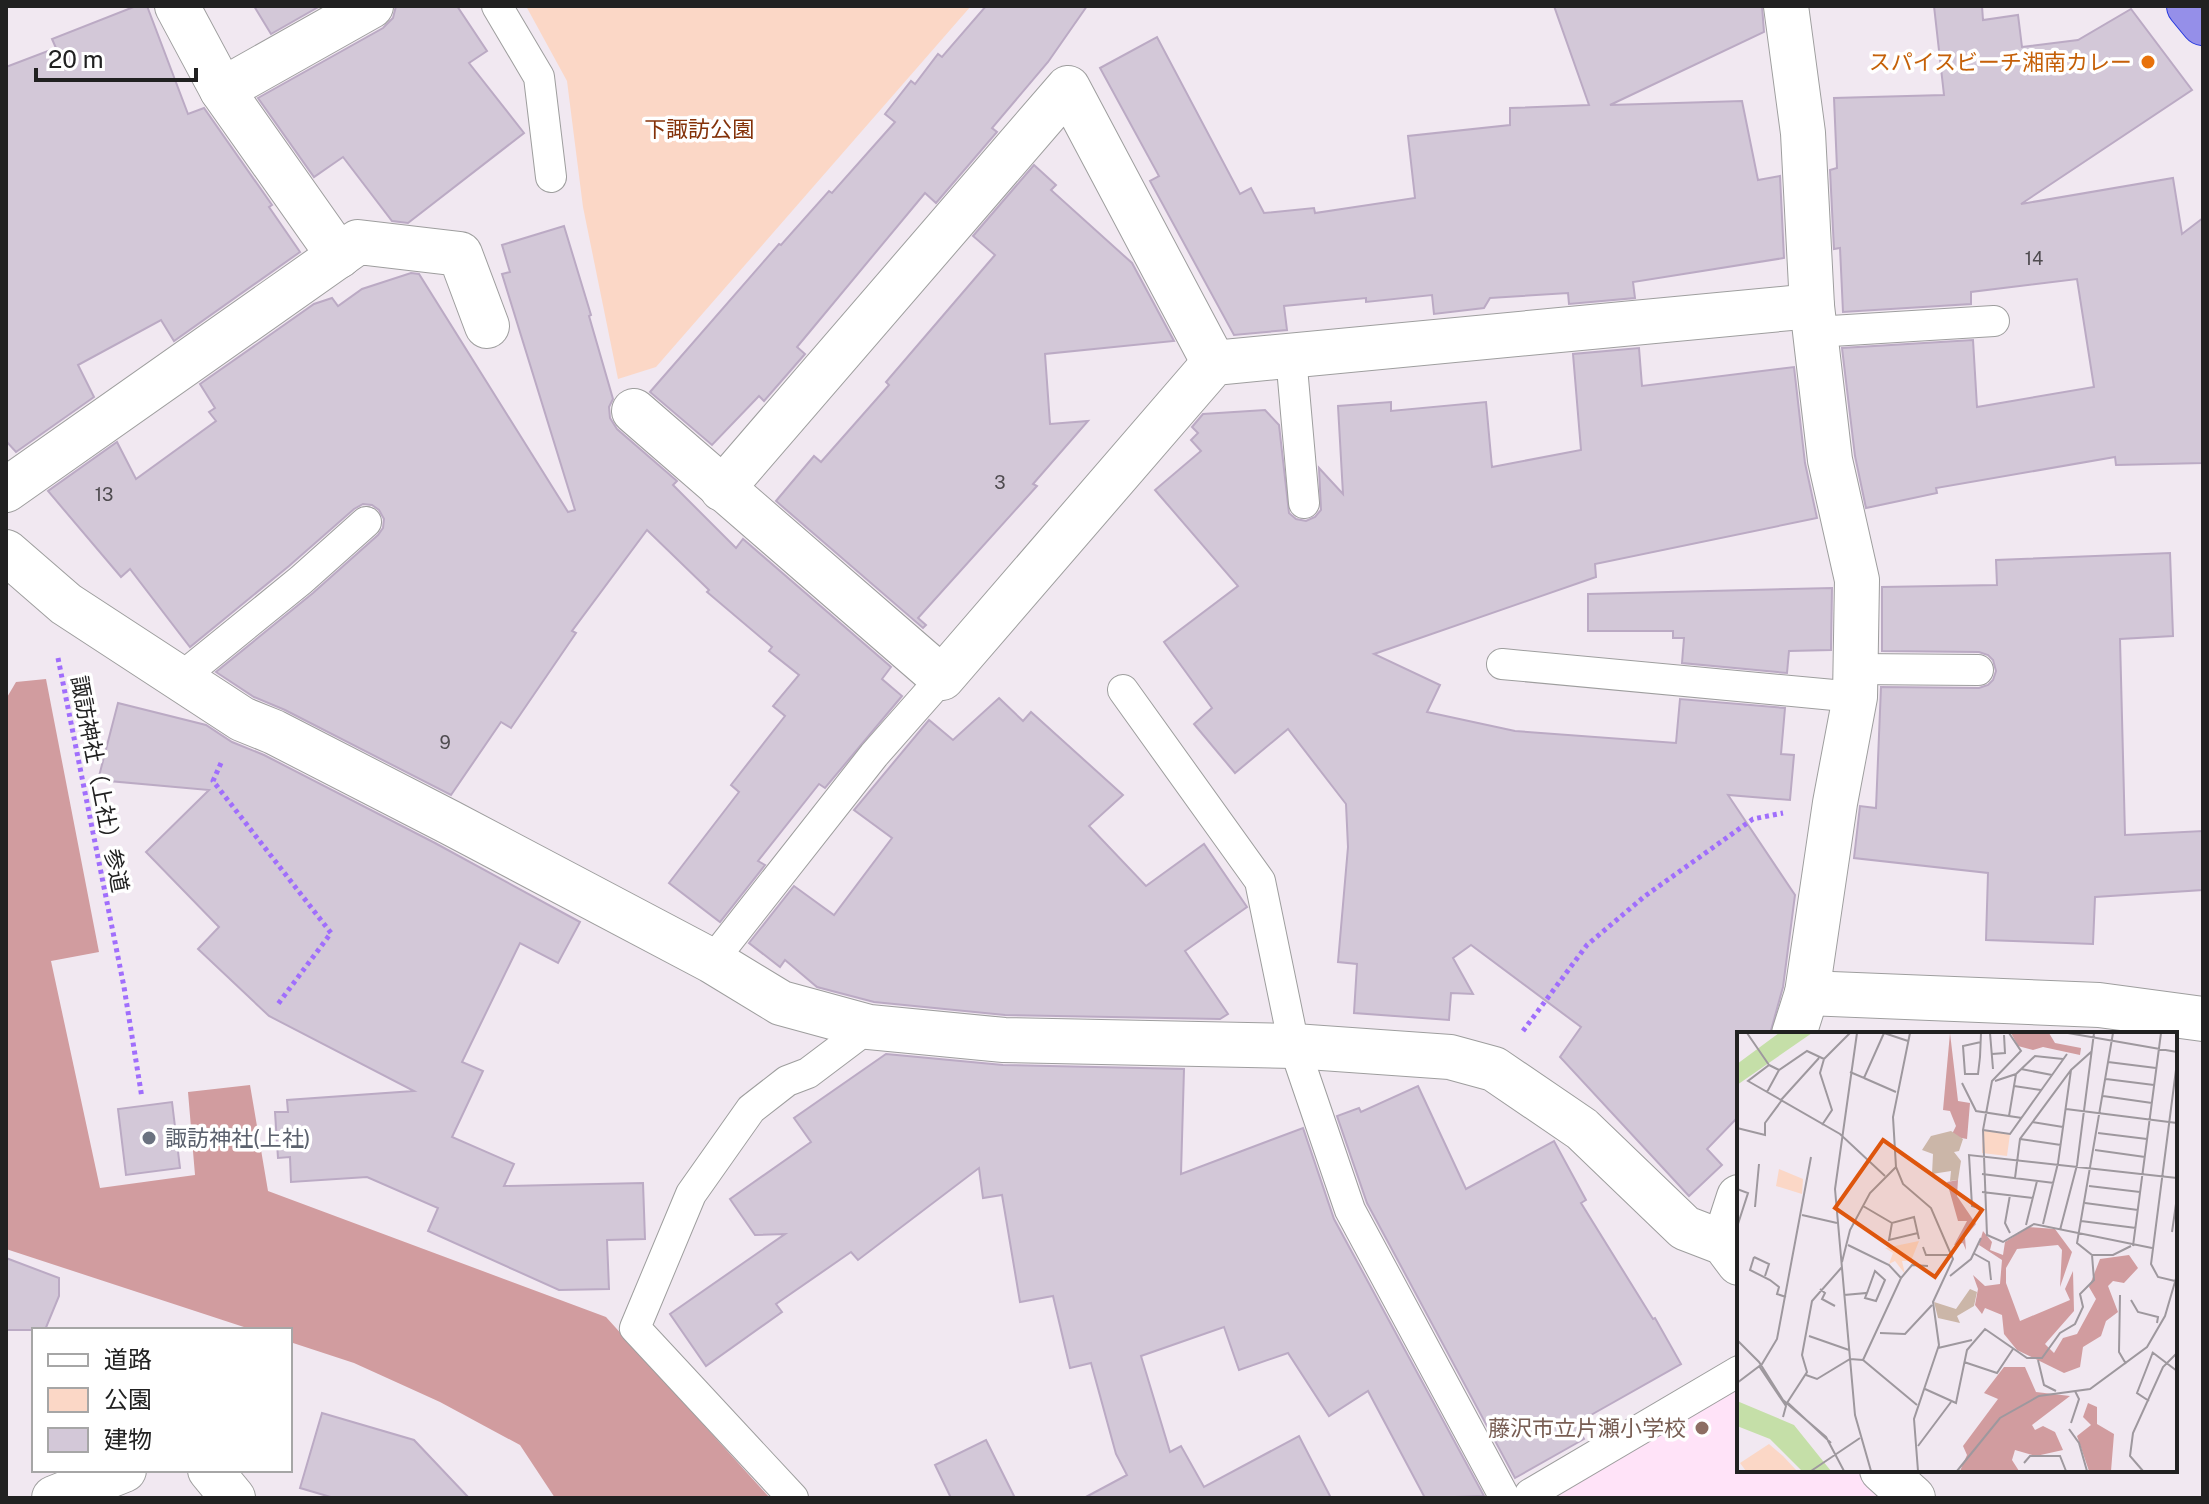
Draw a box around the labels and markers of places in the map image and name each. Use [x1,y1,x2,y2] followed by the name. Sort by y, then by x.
[1869,49,2132,75] place label: スパイスビーチ湘南カレー
[2139,53,2157,71] marker: スパイスビーチ湘南カレー
[165,1125,310,1151] place label: 諏訪神社(上社)
[140,1129,158,1147] marker: 諏訪神社(上社)
[1488,1415,1686,1441] place label: 藤沢市立片瀬小学校
[1693,1419,1711,1437] marker: 藤沢市立片瀬小学校

